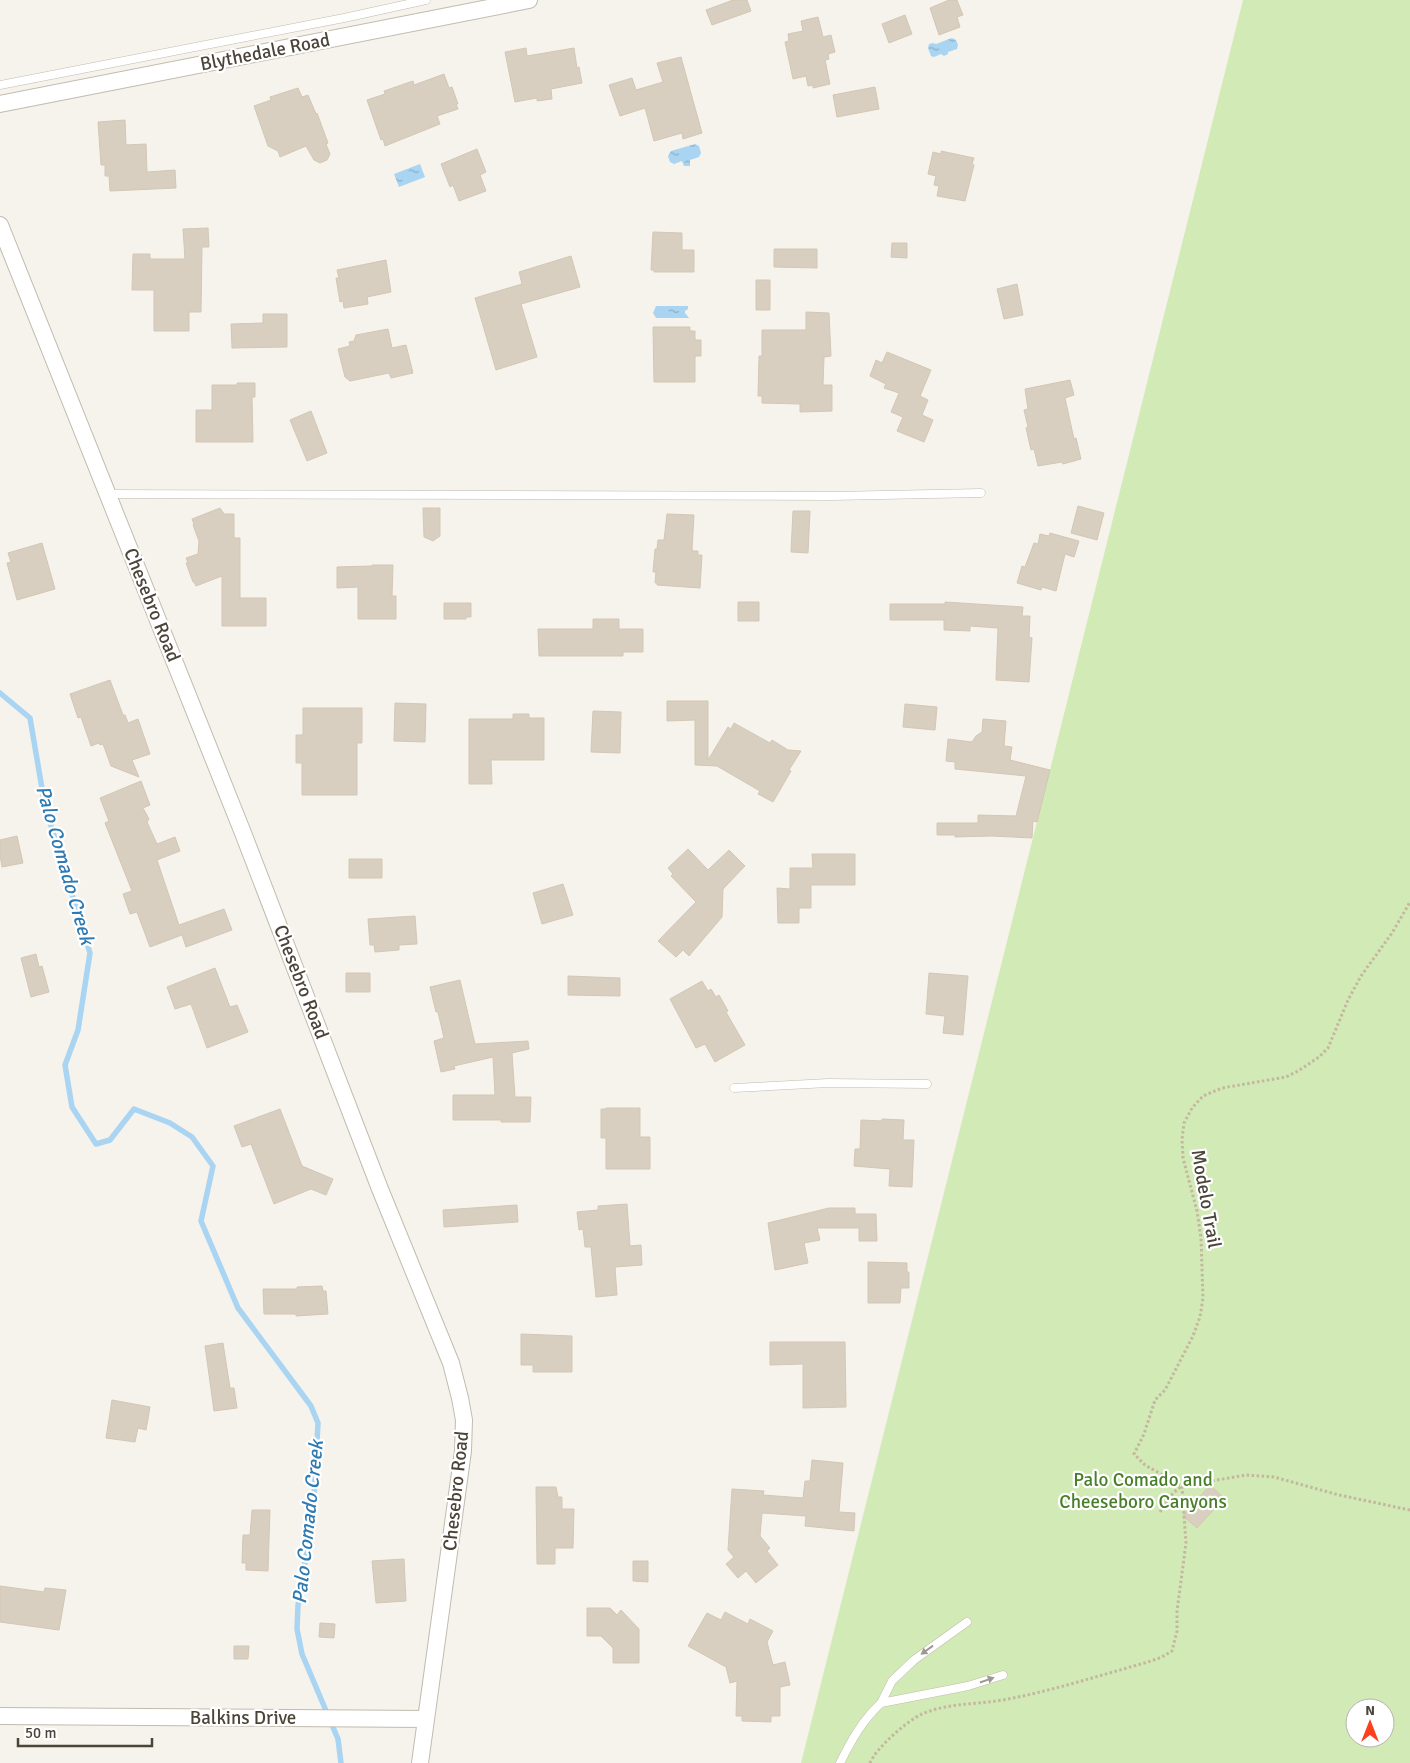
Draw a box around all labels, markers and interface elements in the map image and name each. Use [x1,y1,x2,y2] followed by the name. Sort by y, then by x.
[198,28,332,76] street label: Blythedale Road
[118,545,186,665] street label: Chesebro Road
[30,783,100,949] water label: Palo Comado Creek
[268,921,334,1043] street label: Chesebro Road
[1186,1148,1226,1250] street label: Modelo Trail
[438,1430,474,1552] street label: Chesebro Road
[287,1437,329,1605] water label: Palo Comado Creek
[1059,1468,1227,1514] park label: Palo Comado and Cheeseboro Canyons
[920,1645,934,1655] one-way arrow
[980,1676,995,1684] one-way arrow
[1345,1698,1395,1748] north arrow
[1365,1702,1375,1719] text: N
[190,1706,296,1730] street label: Balkins Drive
[18,1716,151,1748] scale bar
[25,1724,56,1742] text: 50 m

